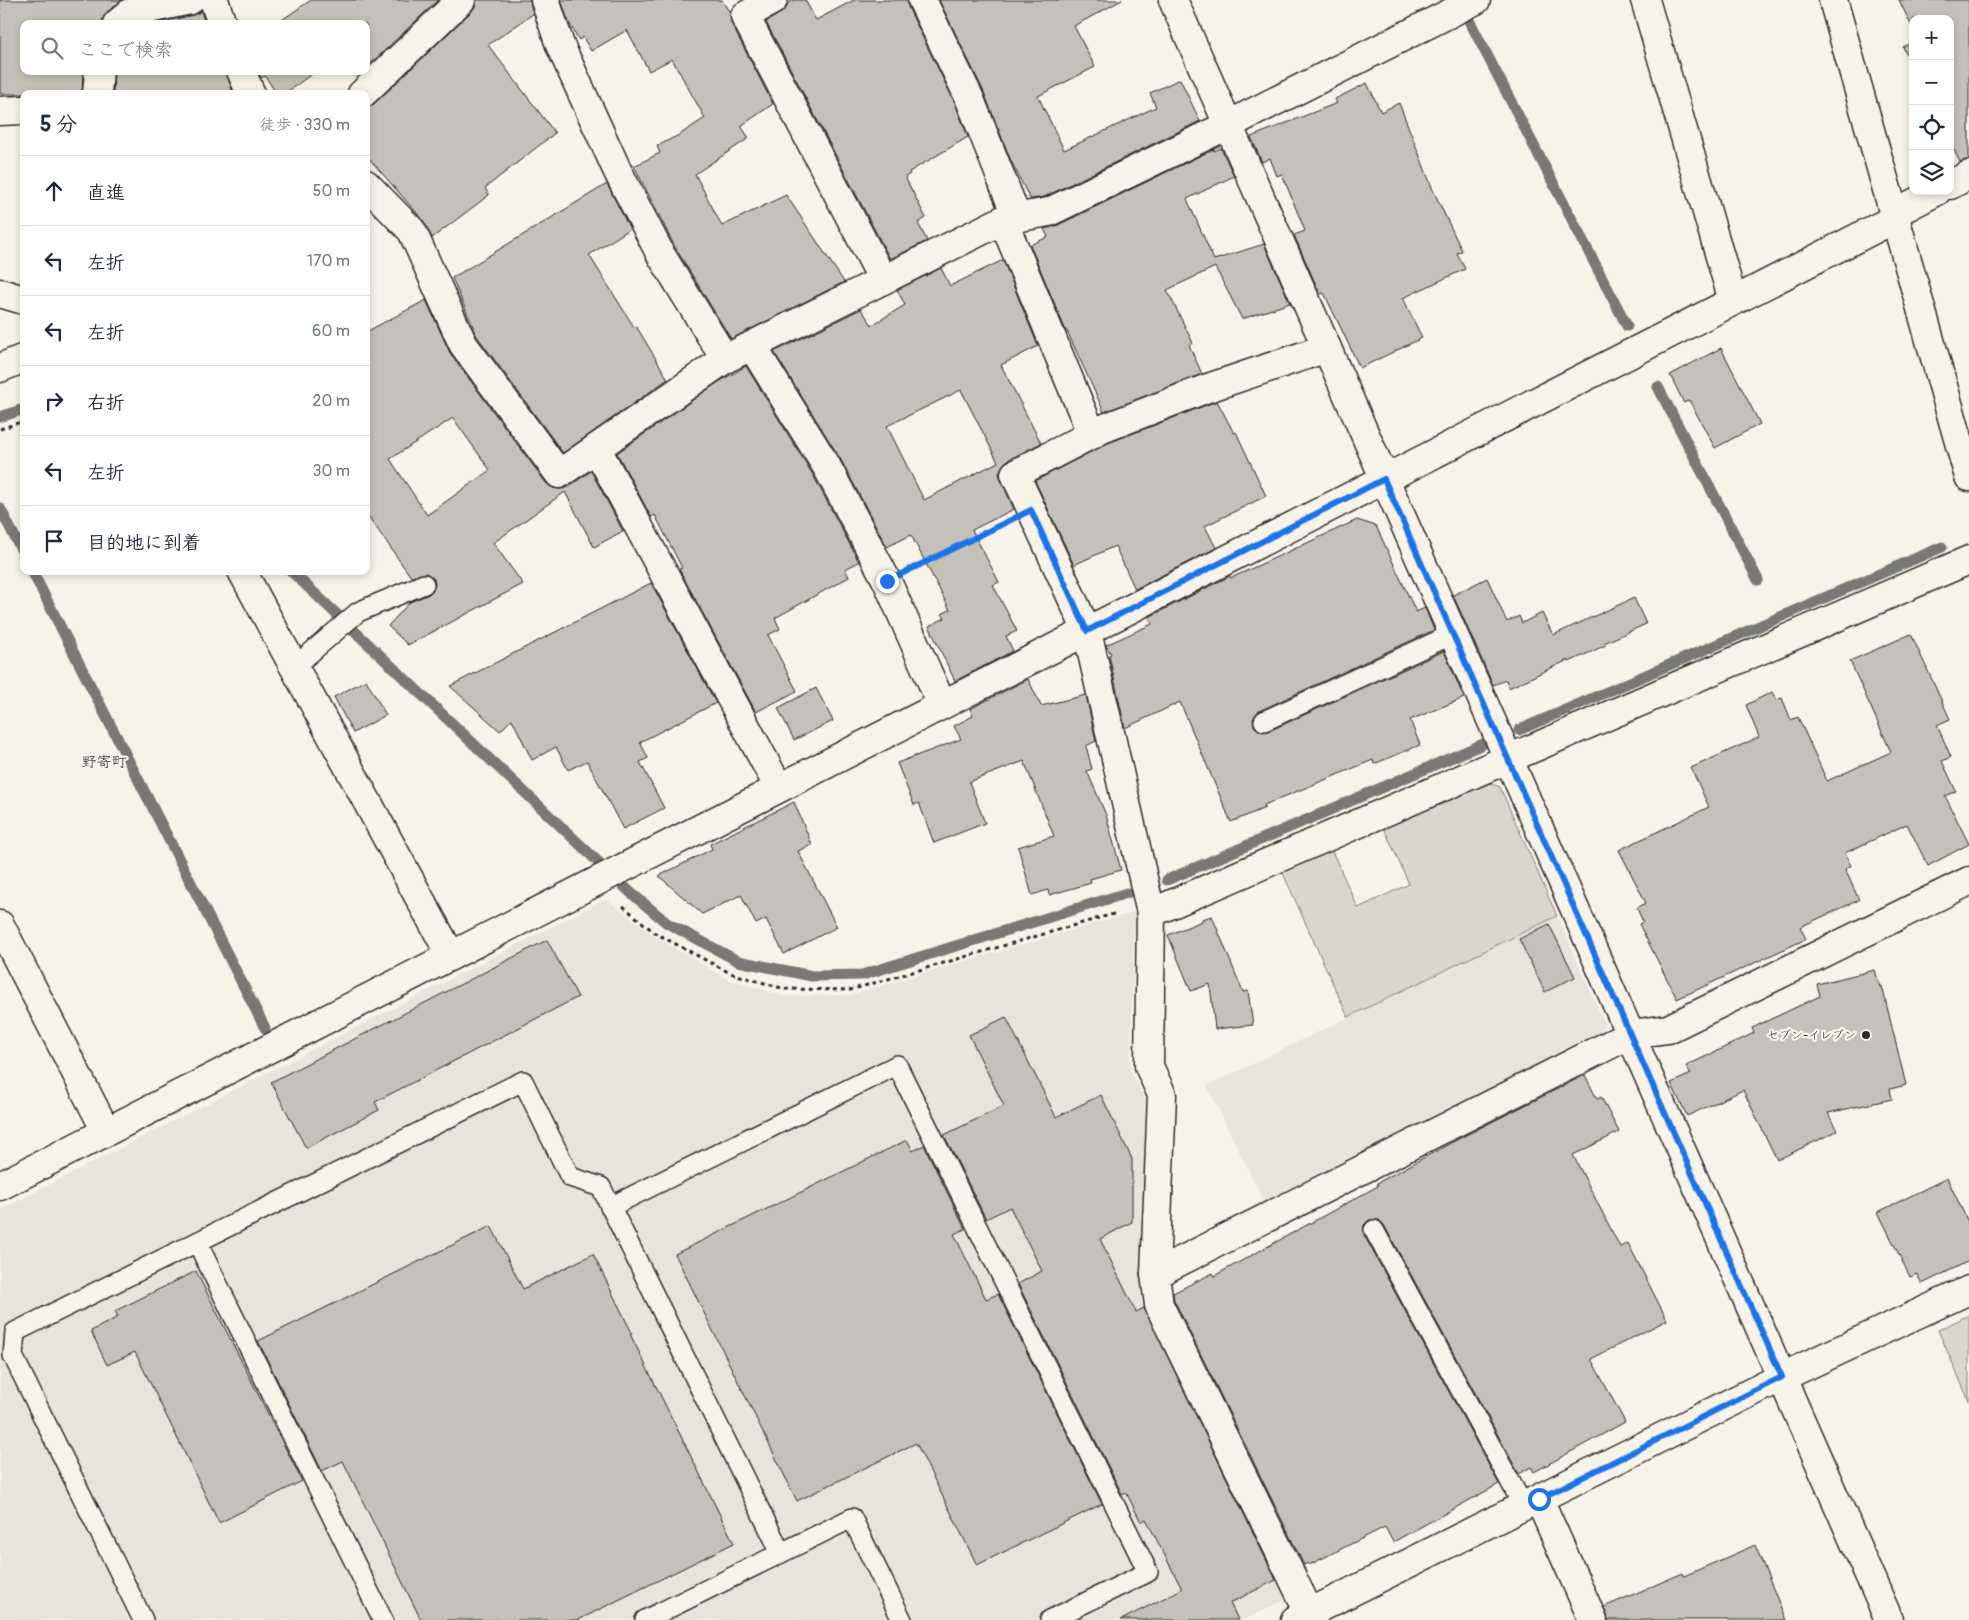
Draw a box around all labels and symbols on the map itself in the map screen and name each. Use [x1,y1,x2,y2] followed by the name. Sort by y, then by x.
[876,570,899,593] route end
[81,753,127,772] district label: 野寄町
[1767,1028,1856,1043] place label: セブン-イレブン
[1860,1029,1872,1041] marker: セブン-イレブン
[1528,1488,1551,1511] route start

